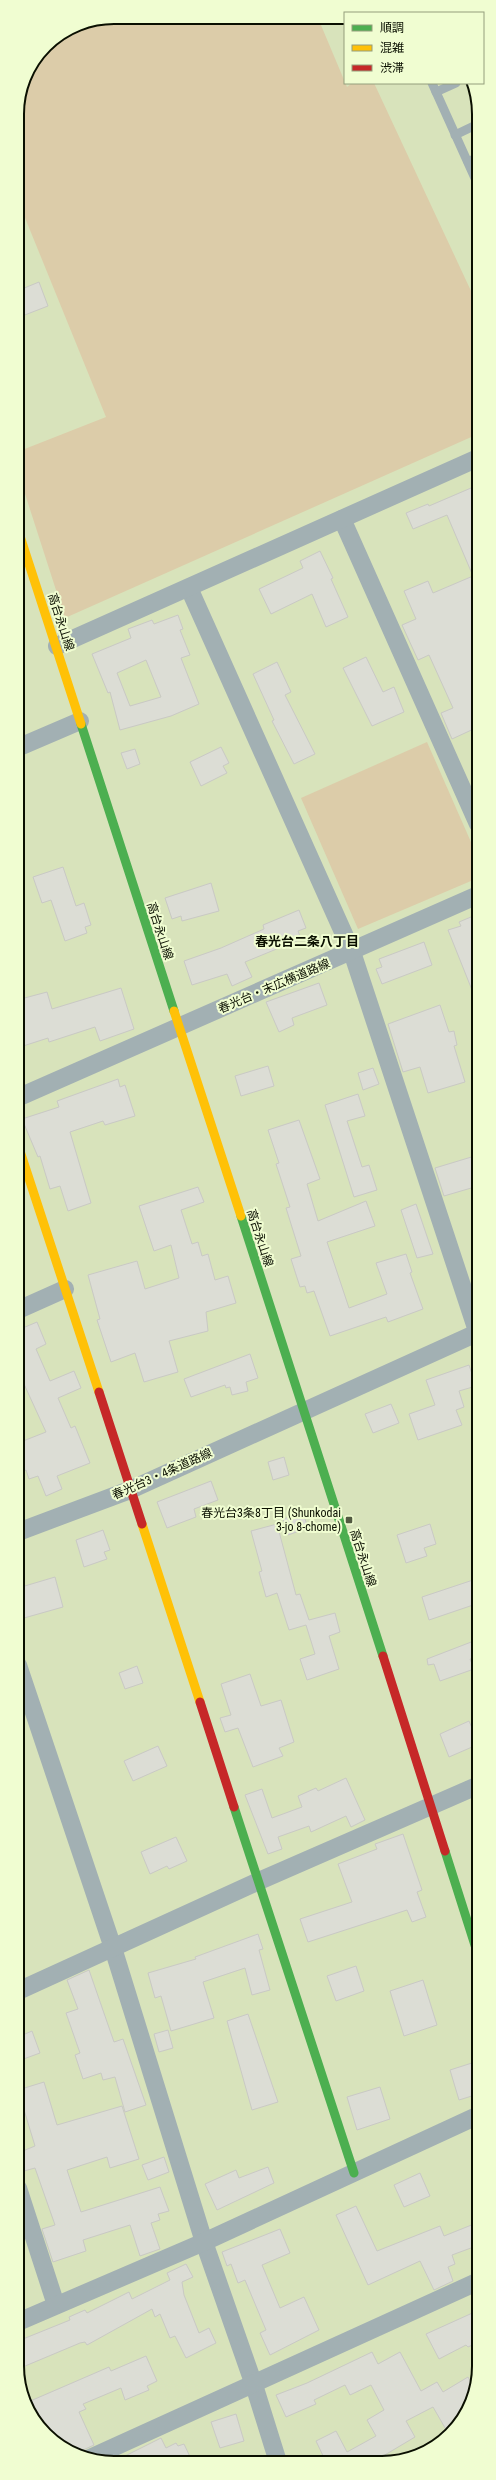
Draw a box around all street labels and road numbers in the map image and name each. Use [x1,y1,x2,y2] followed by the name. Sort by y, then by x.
[45,591,77,653] street label: 高台永山線
[144,900,176,962] street label: 高台永山線
[216,956,332,1016] street label: 春光台・末広横道路線
[244,1207,276,1269] street label: 高台永山線
[110,1446,214,1502] street label: 春光台3・4条道路線
[347,1527,379,1589] street label: 高台永山線

